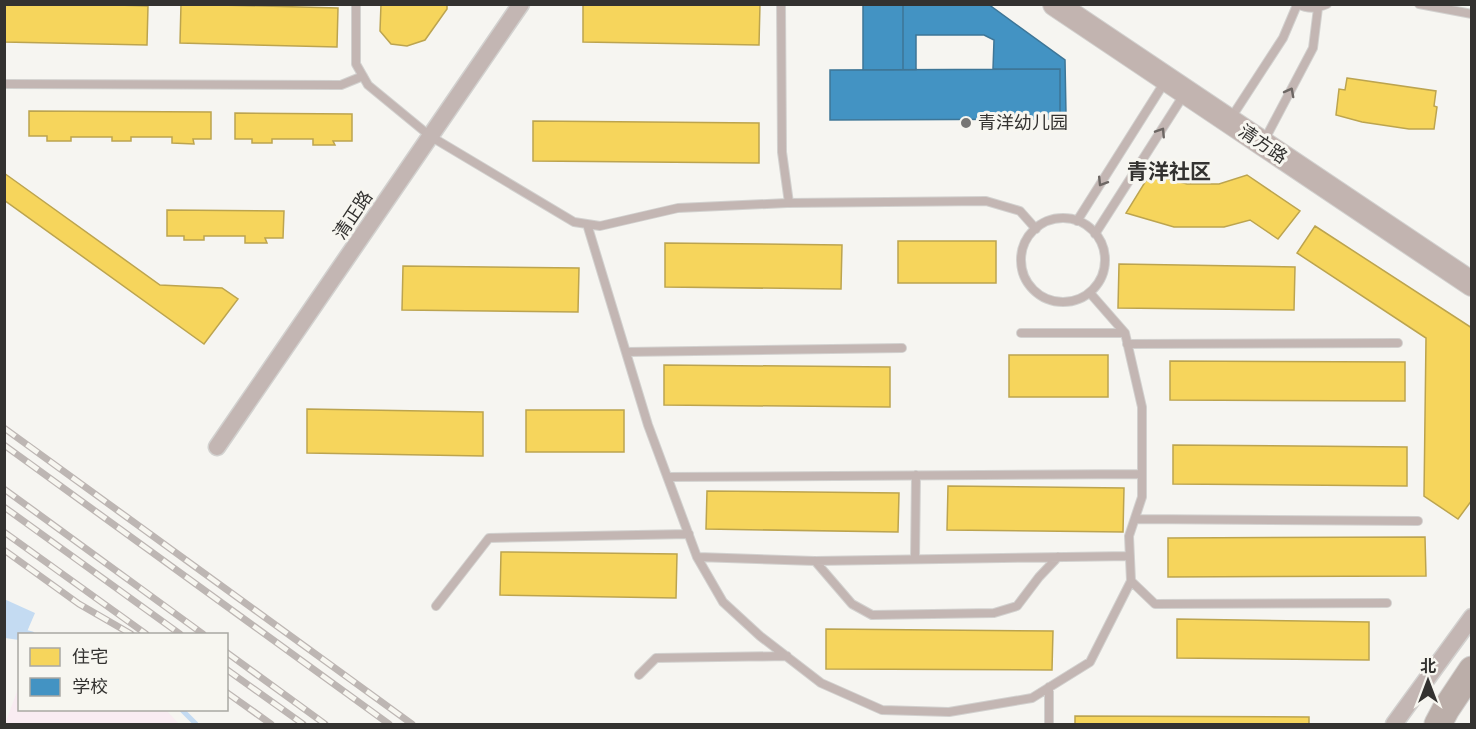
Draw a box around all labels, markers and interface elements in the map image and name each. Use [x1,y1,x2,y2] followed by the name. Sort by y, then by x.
[1283,88,1294,98] one-way arrow
[978,113,1068,134] place label: 青洋幼儿园
[959,116,973,130] marker: 青洋幼儿园
[1234,121,1291,168] street label: 清方路
[1153,127,1164,138] one-way arrow
[1127,160,1211,185] district label: 青洋社区
[1097,176,1109,186] one-way arrow
[330,187,377,244] street label: 清正路
[18,633,228,711] legend
[72,647,108,668] text: 住宅
[1398,651,1458,711] north arrow
[1420,658,1436,677] text: 北
[72,677,108,698] text: 学校

